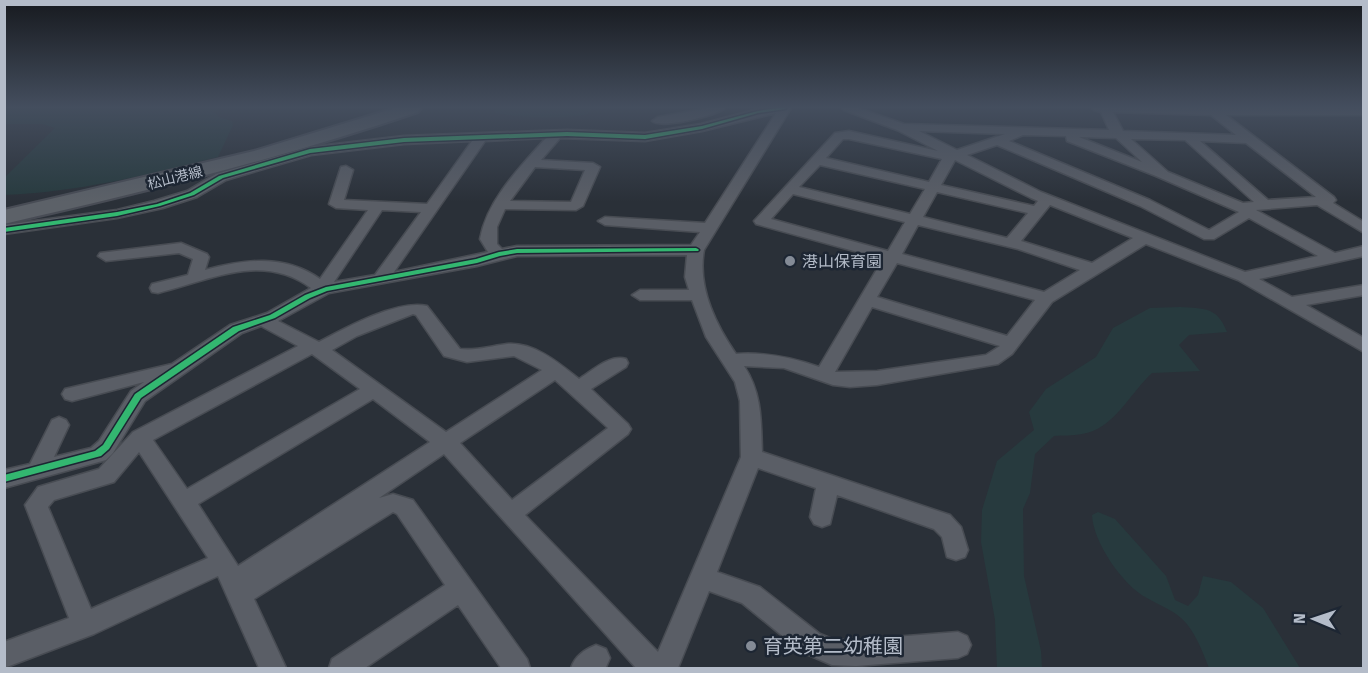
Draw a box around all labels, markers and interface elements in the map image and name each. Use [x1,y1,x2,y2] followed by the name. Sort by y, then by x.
[146,163,204,193] street label: 松山港線
[802,252,882,271] place label: 港山保育園
[783,254,797,268] marker: 港山保育園
[1284,589,1344,649] north arrow
[1290,613,1309,624] text: N
[763,634,903,658] place label: 育英第二幼稚園
[744,639,758,653] marker: 育英第二幼稚園

